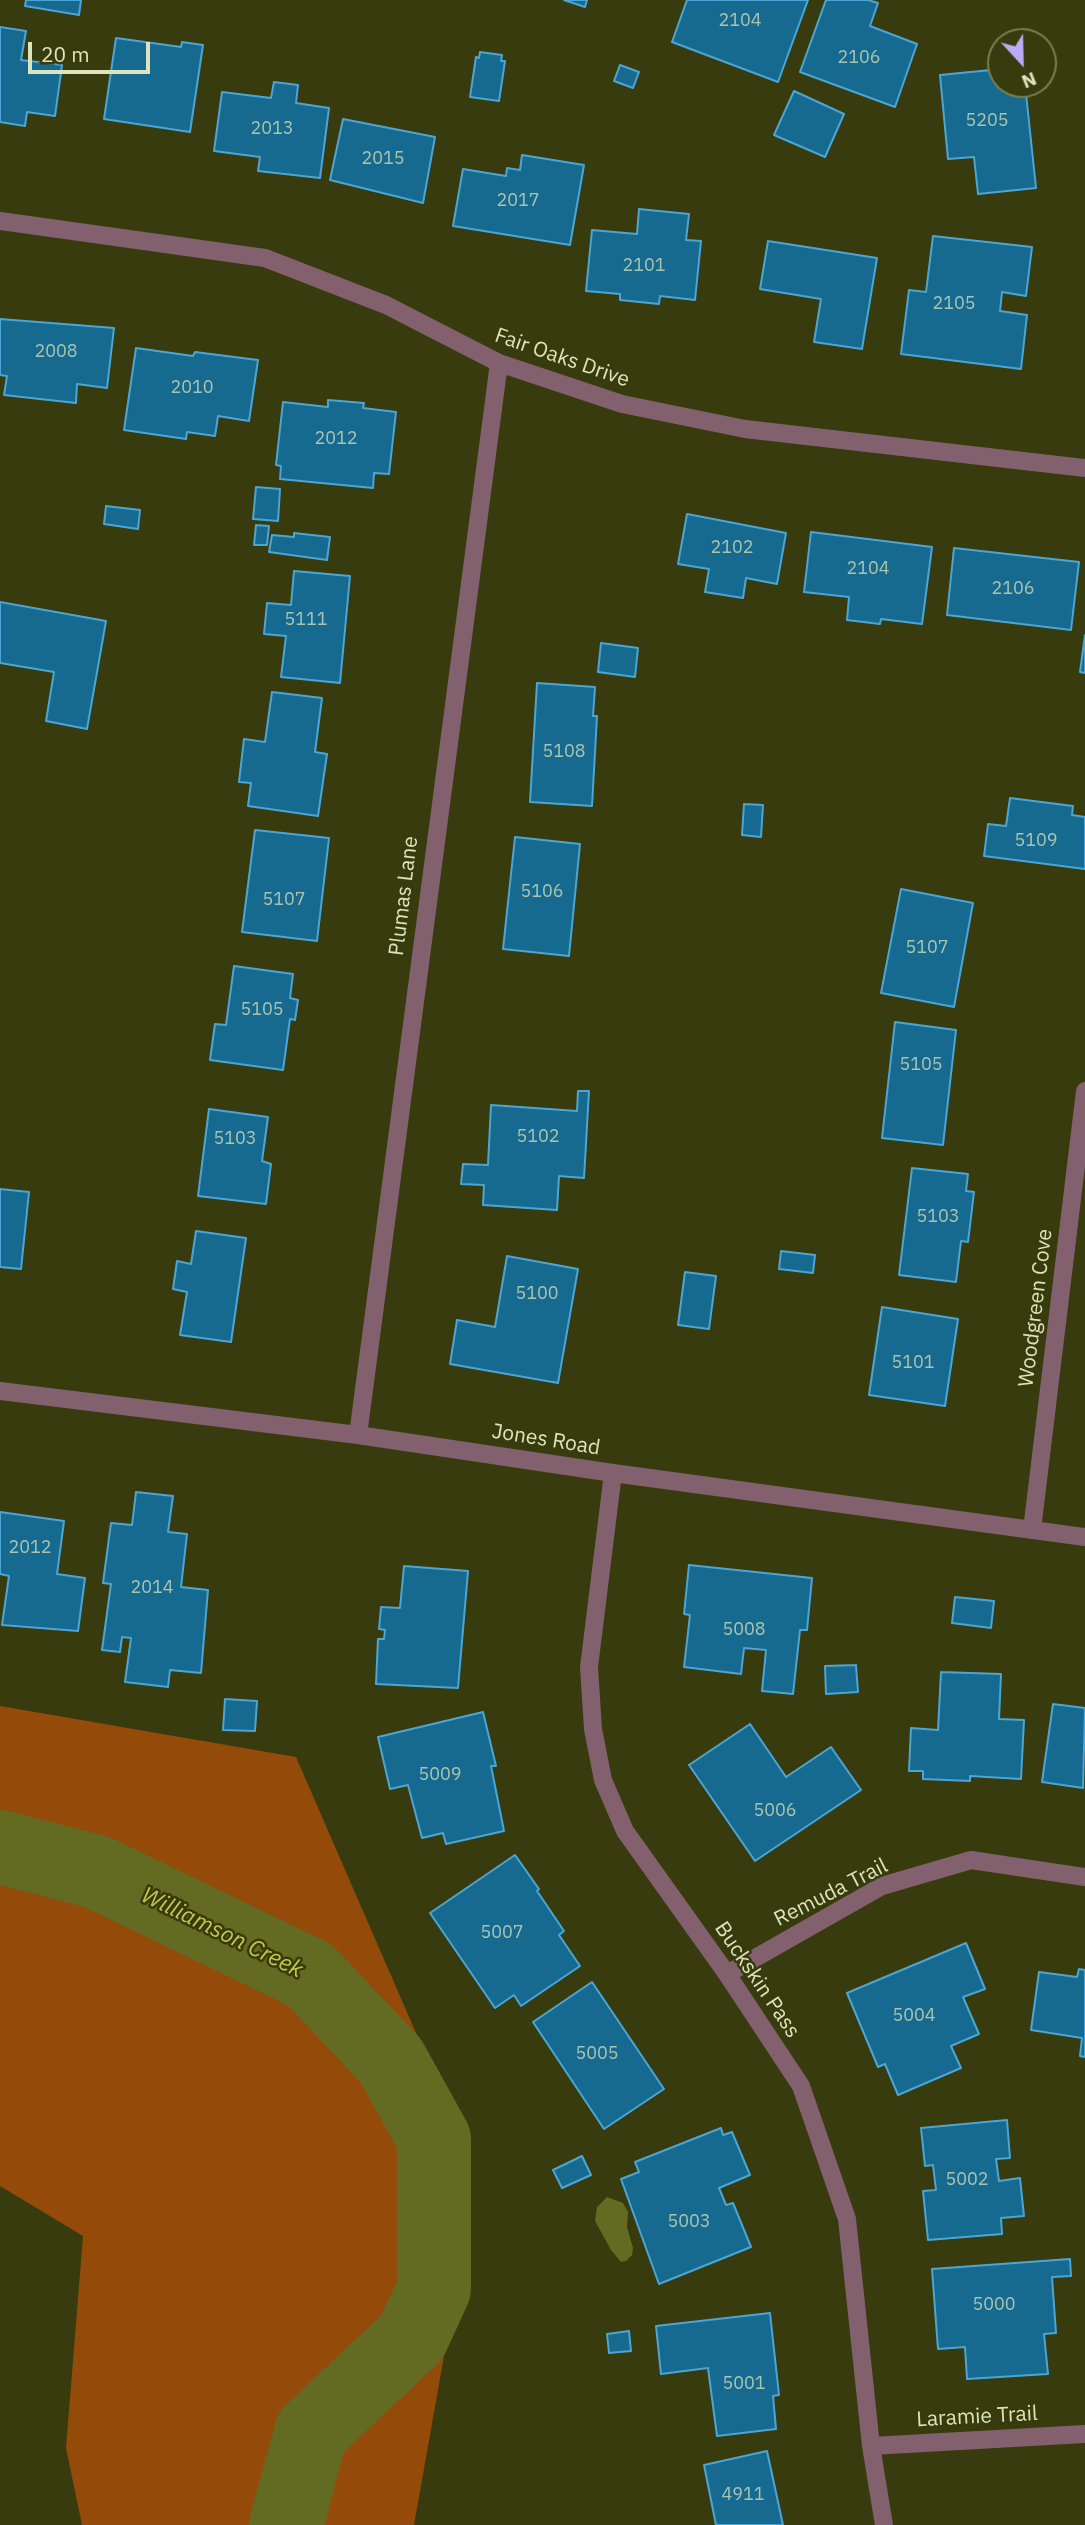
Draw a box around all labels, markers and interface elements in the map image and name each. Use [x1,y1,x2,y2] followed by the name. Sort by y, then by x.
[718,10,762,32] house number: 2104
[32,28,154,72] scale bar
[987,28,1057,98] north arrow
[41,40,90,68] text: 20 m
[837,47,881,69] house number: 2106
[1018,67,1040,94] text: N
[965,110,1009,132] house number: 5205
[250,118,294,140] house number: 2013
[361,148,405,170] house number: 2015
[496,190,540,212] house number: 2017
[622,255,666,277] house number: 2101
[932,293,976,315] house number: 2105
[491,323,633,393] street label: Fair Oaks Drive
[34,341,78,363] house number: 2008
[170,377,214,399] house number: 2010
[314,428,358,450] house number: 2012
[710,537,754,559] house number: 2102
[846,558,890,580] house number: 2104
[991,578,1035,600] house number: 2106
[284,609,328,631] house number: 5111
[542,741,586,763] house number: 5108
[1014,830,1058,852] house number: 5109
[384,835,424,957] street label: Plumas Lane
[520,881,564,903] house number: 5106
[262,889,306,911] house number: 5107
[905,937,949,959] house number: 5107
[240,999,284,1021] house number: 5105
[899,1054,943,1076] house number: 5105
[516,1126,560,1148] house number: 5102
[213,1128,257,1150] house number: 5103
[916,1206,960,1228] house number: 5103
[1014,1228,1058,1388] street label: Woodgreen Cove
[515,1283,559,1305] house number: 5100
[891,1352,935,1374] house number: 5101
[490,1419,602,1461] street label: Jones Road
[8,1537,52,1559] house number: 2012
[130,1577,174,1599] house number: 2014
[722,1619,766,1641] house number: 5008
[418,1764,462,1786] house number: 5009
[753,1800,797,1822] house number: 5006
[770,1854,892,1932] street label: Remuda Trail
[137,1882,307,1984] water label: Williamson Creek
[709,1917,805,2043] street label: Buckskin Pass
[480,1922,524,1944] house number: 5007
[892,2005,936,2027] house number: 5004
[575,2043,619,2065] house number: 5005
[945,2169,989,2191] house number: 5002
[667,2211,711,2233] house number: 5003
[972,2294,1016,2316] house number: 5000
[722,2373,766,2395] house number: 5001
[916,2401,1038,2433] street label: Laramie Trail
[721,2484,765,2506] house number: 4911

